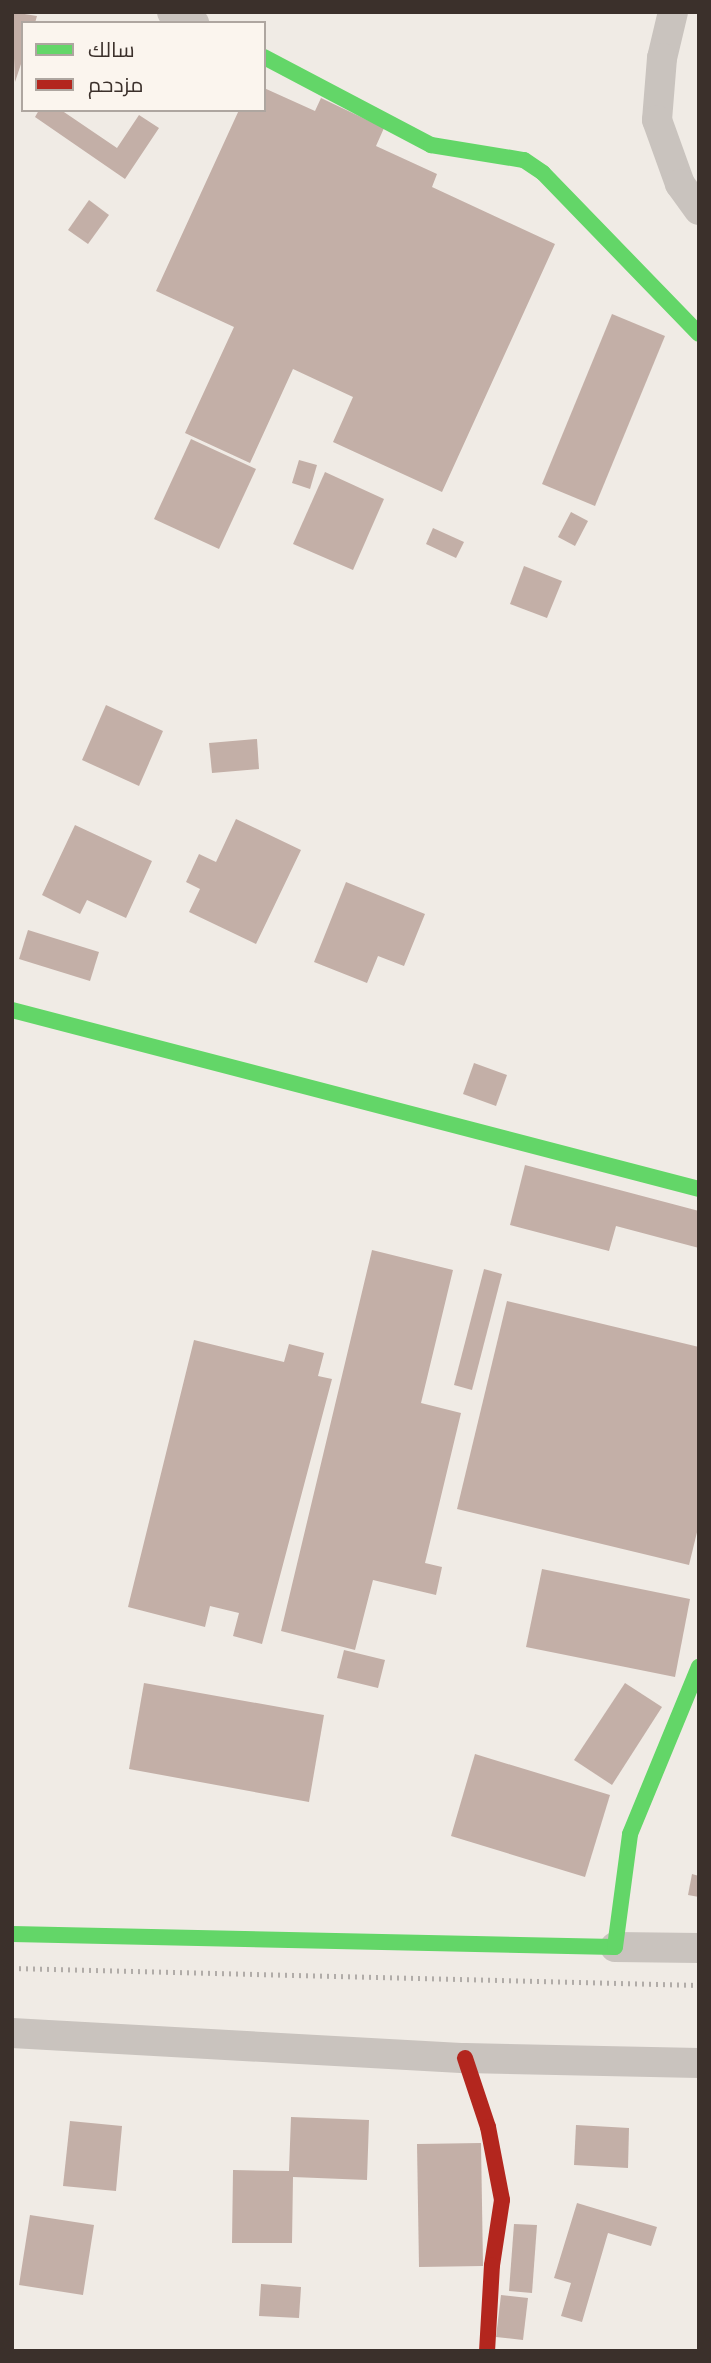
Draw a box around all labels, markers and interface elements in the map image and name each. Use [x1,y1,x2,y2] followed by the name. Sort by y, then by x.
[21,21,266,112] legend
[88,36,135,61] text: سالك
[88,71,143,96] text: مزدحم

